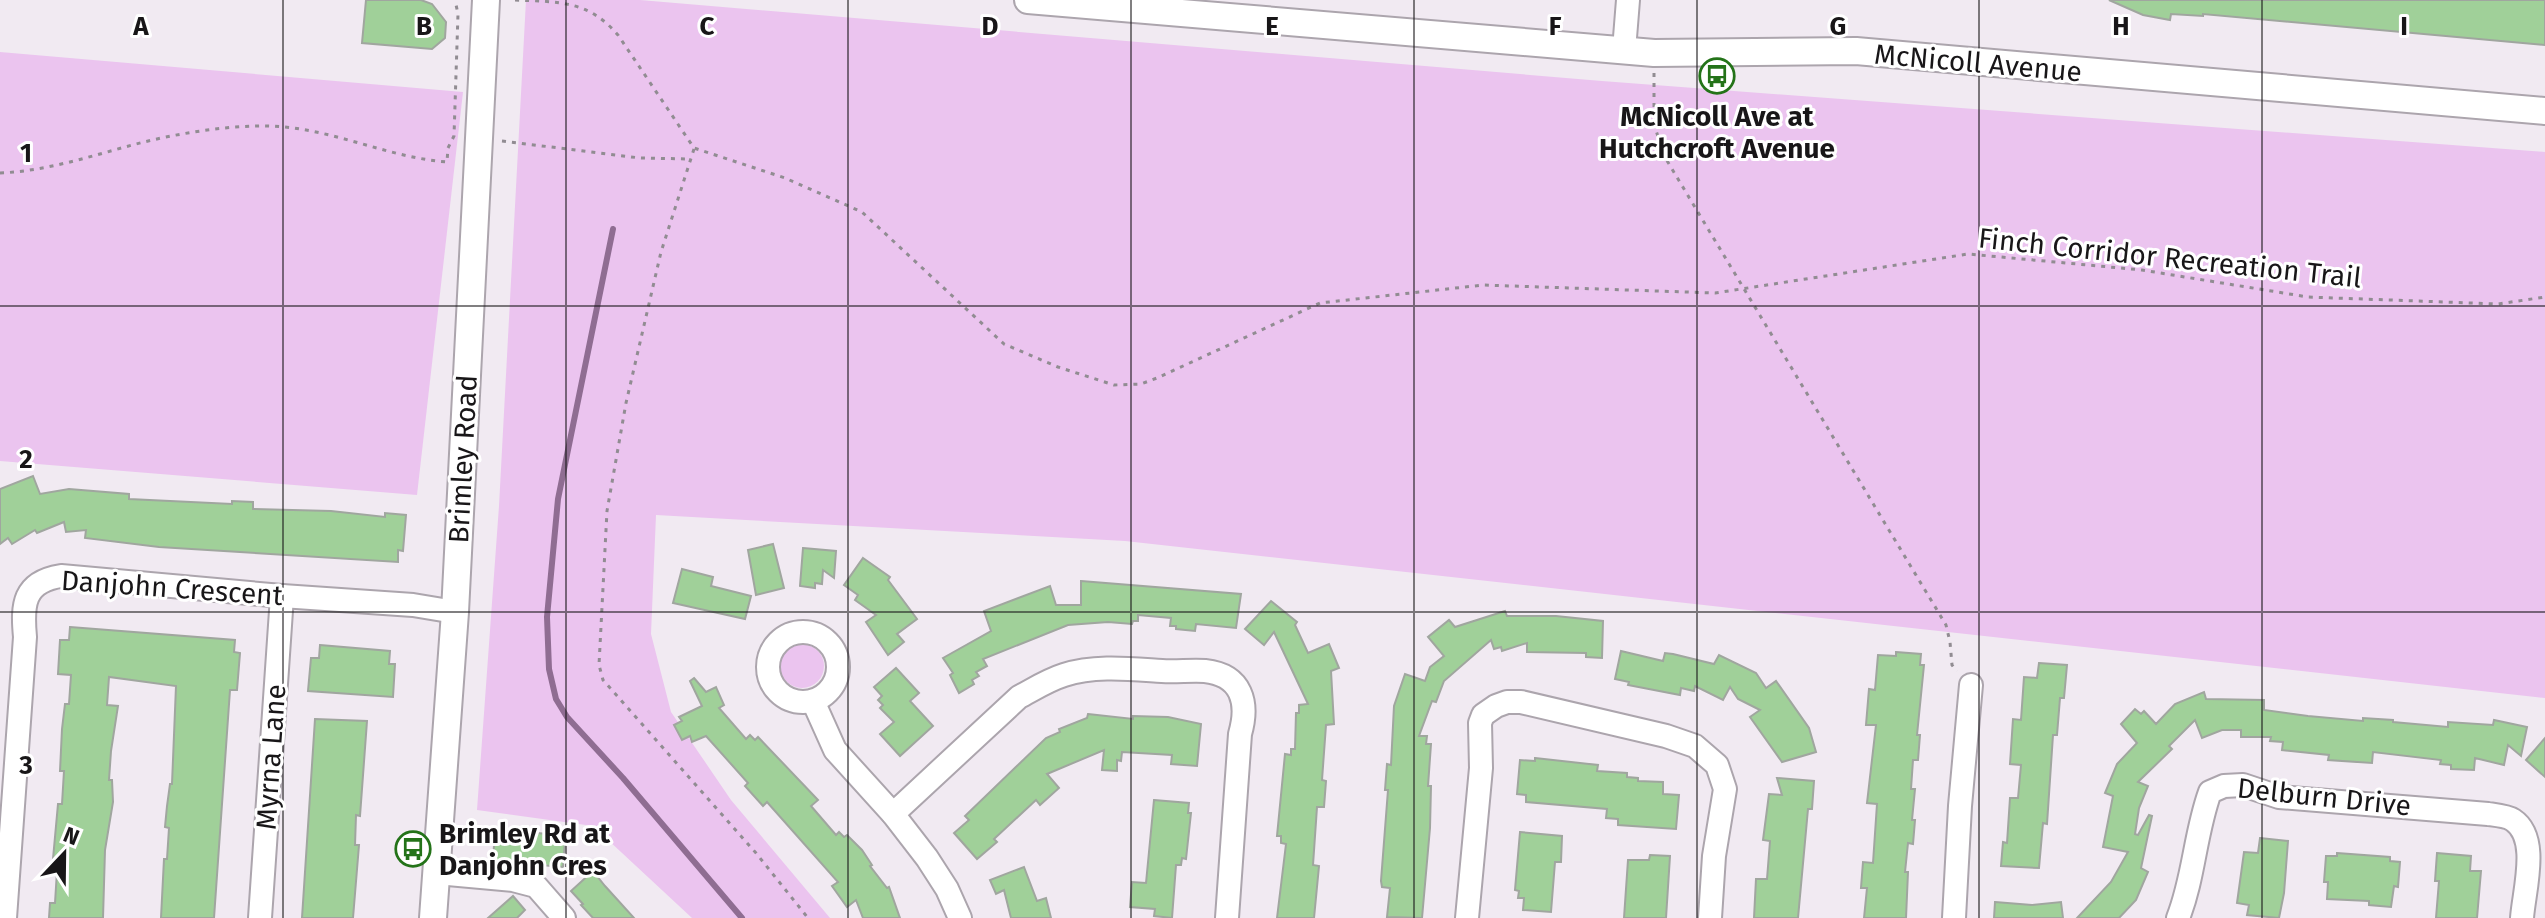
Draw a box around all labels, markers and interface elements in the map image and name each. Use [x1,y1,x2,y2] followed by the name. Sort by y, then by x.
[132,11,149,42] text: A
[416,11,432,42] text: B
[700,11,715,42] text: C
[982,11,999,42] text: D
[1265,11,1279,42] text: E
[1549,11,1562,42] text: F
[1830,11,1846,42] text: G
[2112,11,2130,42] text: H
[2400,11,2408,42] text: I
[1873,37,2083,89] street label: McNicoll Avenue
[1698,57,1736,95] bus stop icon: McNicoll Ave at Hutchcroft Avenue
[1599,100,1835,165] place label: McNicoll Ave at Hutchcroft Avenue
[20,138,32,169] text: 1
[1977,221,2363,295] street label: Finch Corridor Recreation Trail
[442,374,484,544] street label: Brimley Road
[19,444,33,475] text: 2
[60,564,285,612] street label: Danjohn Crescent
[249,683,293,831] street label: Myrna Lane
[18,750,33,781] text: 3
[2235,771,2413,823] street label: Delburn Drive
[24,814,104,894] north arrow
[439,817,611,882] place label: Brimley Rd at Danjohn Cres
[59,821,83,851] text: N
[394,830,432,868] bus stop icon: Brimley Rd at Danjohn Cres

